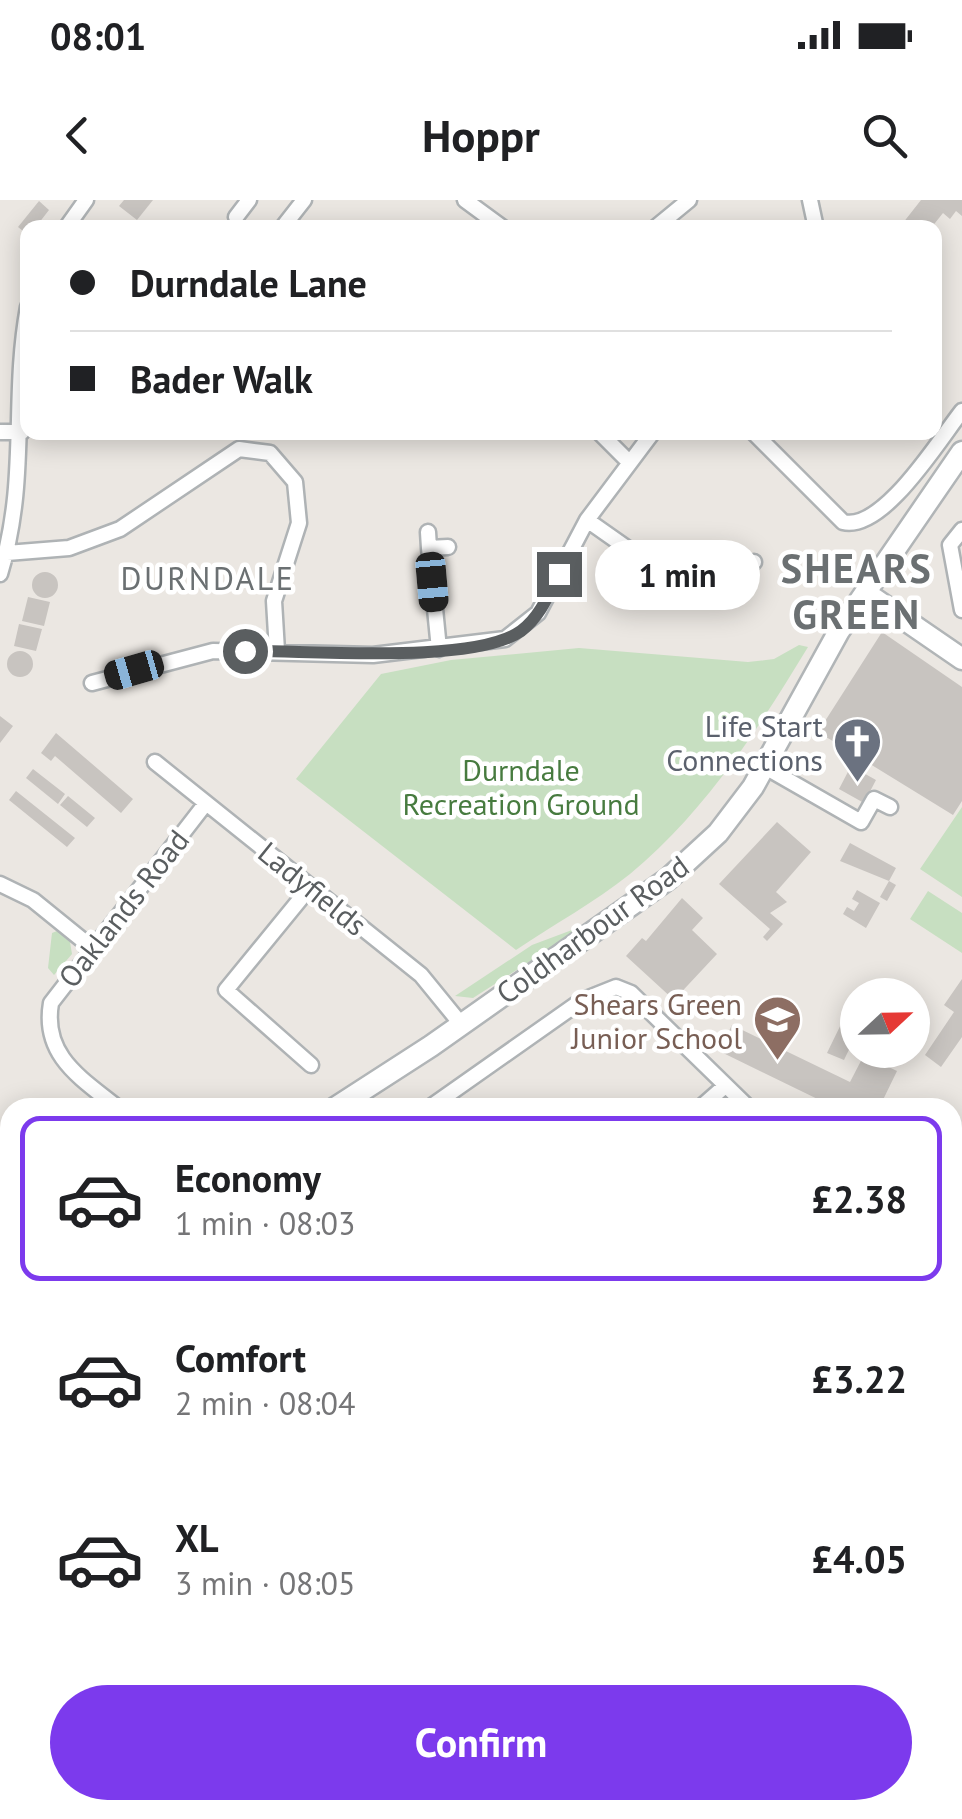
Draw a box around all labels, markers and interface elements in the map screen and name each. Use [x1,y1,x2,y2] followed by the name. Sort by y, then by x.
[50,11,146,60] text: 08:01
[422,106,540,164] text: Hoppr
[50,108,105,163] icon: back
[857,108,912,163] icon: search
[130,258,367,307] text: Durndale Lane
[130,354,313,403] text: Bader Walk
[594,539,759,609] callout: 1 min
[781,542,933,640] district label: SHEARS GREEN
[414,551,450,613] car
[537,552,582,597] route end
[638,554,717,596] text: 1 min
[121,557,295,599] district label: DURNDALE
[223,629,268,674] route start
[101,647,167,693] car
[666,706,823,779] place label: Life Start Connections
[832,716,884,784] church icon: Life Start Connections
[402,750,640,823] park label: Durndale Recreation Ground
[49,821,197,995] street label: Oaklands Road
[251,832,375,944] street label: Ladyfields
[488,846,696,1012] street label: Coldharbour Road
[840,978,930,1068] north arrow
[840,978,930,1068] map controls
[570,984,742,1057] place label: Shears Green Junior School
[751,994,803,1062] school or university icon: Shears Green Junior School
[175,1153,321,1202] text: Economy
[55,1154,145,1244] icon: car
[811,1174,907,1223] text: £2.38
[175,1202,355,1244] text: 1 min · 08:03
[175,1333,306,1382] text: Comfort
[55,1334,145,1424] icon: car
[811,1354,907,1403] text: £3.22
[175,1382,355,1424] text: 2 min · 08:04
[175,1513,219,1562] text: XL
[55,1514,145,1604] icon: car
[811,1534,907,1583] text: £4.05
[175,1562,355,1604] text: 3 min · 08:05
[50,1685,912,1800] button: Confirm

